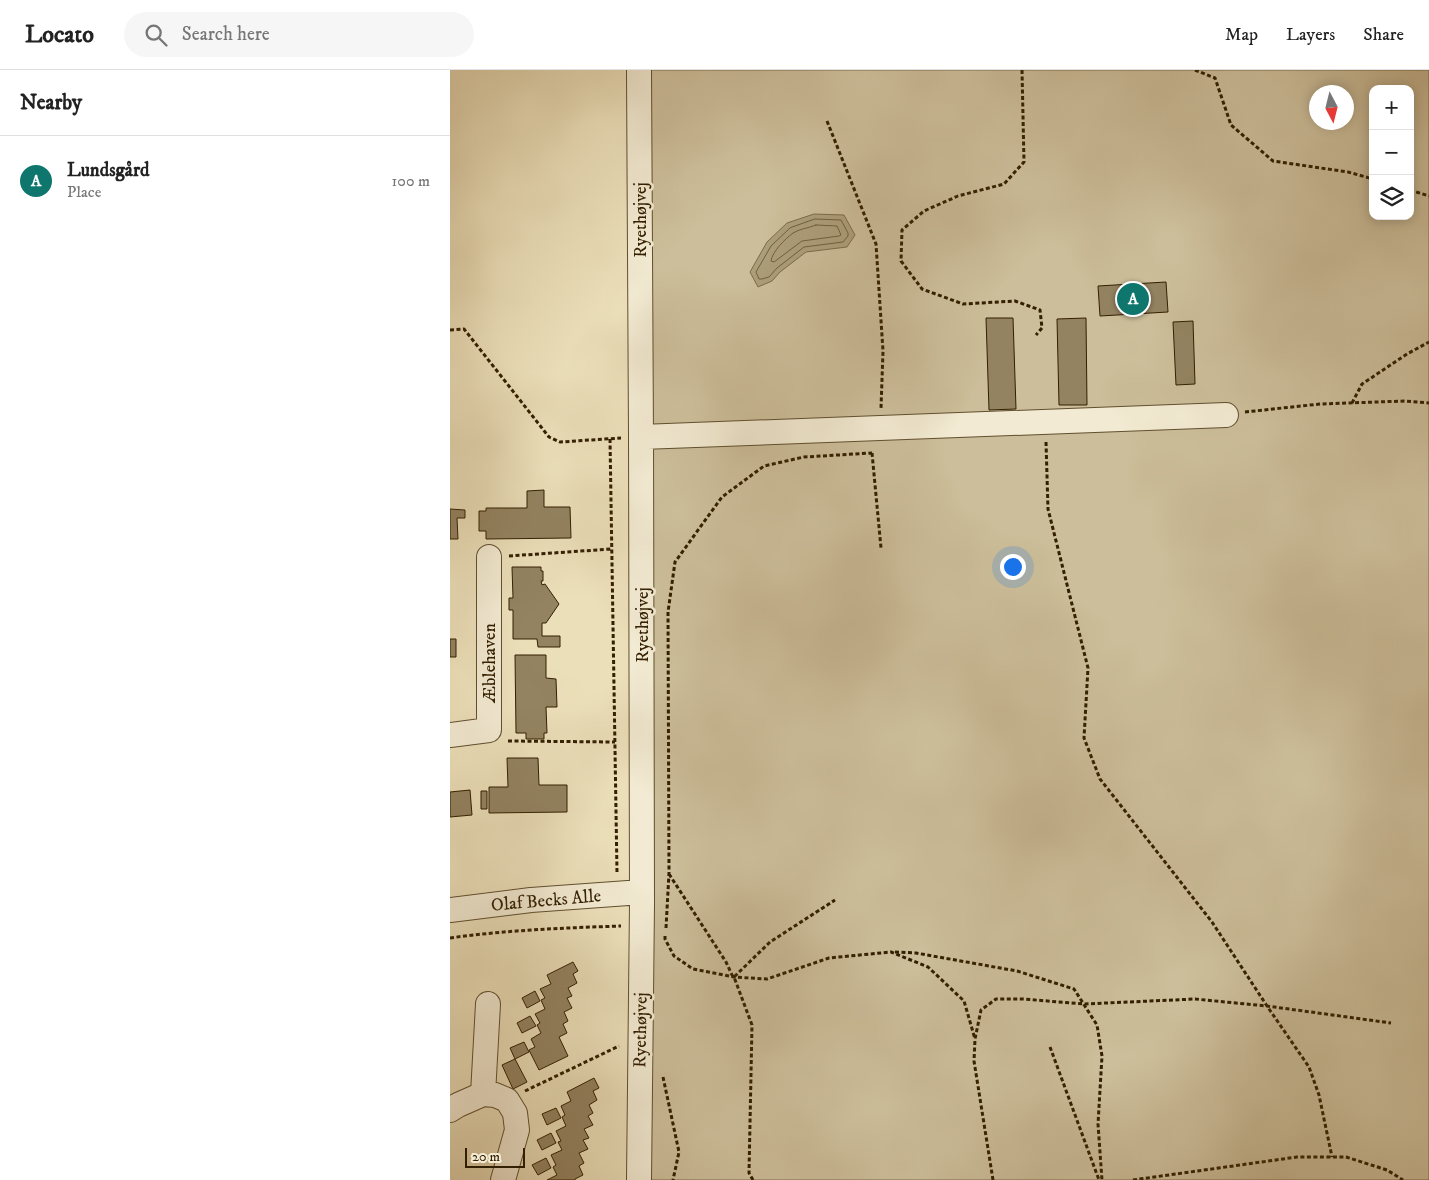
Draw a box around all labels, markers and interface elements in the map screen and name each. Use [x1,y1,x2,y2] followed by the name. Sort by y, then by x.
[124,12,474,57] search box
[25,20,94,50] text: Locato
[142,21,170,49] icon: search
[182,23,270,46] text: Search here
[1225,24,1258,46] text: Map
[1286,24,1335,46] text: Layers
[1363,24,1404,46] text: Share
[1309,85,1354,130] north arrow
[1369,85,1414,220] map controls
[1369,85,1414,130] button: +
[20,90,82,116] text: Nearby
[1369,130,1414,175] button: −
[67,159,149,182] text: Lundsgård
[31,171,41,191] text: A
[392,171,430,191] text: 100 m
[1369,175,1414,220] button: layers
[67,182,101,202] text: Place
[630,182,652,258] street label: Ryethøjvej
[1117,280,1149,318] pin: A
[1000,554,1026,580] your location
[632,587,654,663] street label: Ryethøjvej
[479,622,501,704] street label: Æblehaven
[490,885,602,917] street label: Olaf Becks Alle
[629,992,653,1068] street label: Ryethøjvej
[465,1145,525,1168] scale bar
[472,1148,500,1166] text: 20 m

